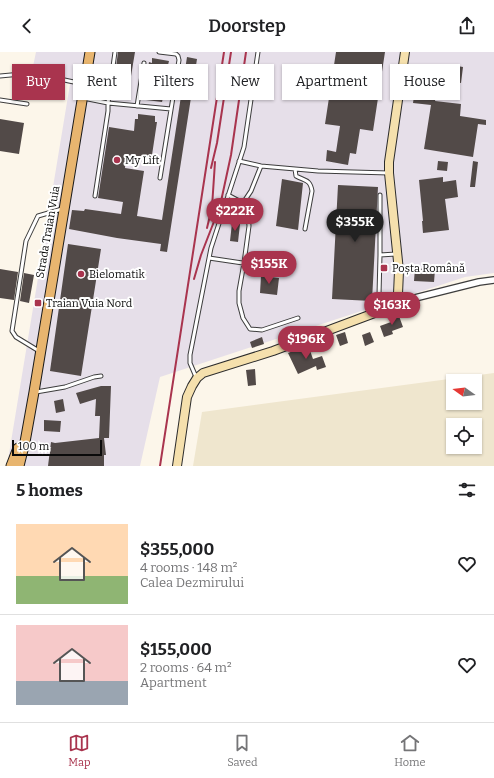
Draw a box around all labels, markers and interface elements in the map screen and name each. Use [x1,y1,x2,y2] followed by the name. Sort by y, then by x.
[16,15,38,37] icon: back
[208,15,286,37] text: Doorstep
[456,15,478,37] icon: share
[12,64,65,100] chip: Buy
[73,64,131,100] chip: Rent
[139,64,208,100] chip: Filters
[216,64,274,100] chip: New
[282,64,382,100] chip: Apartment
[390,64,460,100] chip: House
[125,154,160,167] place label: My Lift
[112,155,122,165] marker: My Lift
[33,185,63,279] street label: Strada Traian Vuia
[207,198,263,232] pin: $222K
[215,203,255,218] text: $222K
[327,209,383,243] pin: $355K
[336,214,374,229] text: $355K
[241,251,297,285] pin: $155K
[251,256,288,271] text: $155K
[392,262,465,275] place label: Poșta Română
[379,263,389,273] marker: Poșta Română
[89,268,145,281] place label: Bielomatik
[76,269,86,279] marker: Bielomatik
[364,292,420,326] pin: $163K
[46,297,133,310] place label: Traian Vuia Nord
[373,297,411,312] text: $163K
[33,298,43,308] marker: Traian Vuia Nord
[278,326,334,360] pin: $196K
[287,331,325,346] text: $196K
[446,374,482,410] north arrow
[446,374,482,454] map controls
[446,418,482,454] button: locate
[12,438,102,457] scale bar
[18,440,49,453] text: 100 m
[456,479,478,501] icon: filters
[16,480,83,501] text: 5 homes
[140,539,214,560] text: $355,000
[48,540,96,588] icon: home
[456,553,478,575] icon: heart
[140,560,237,575] text: 4 rooms · 148 m²
[140,575,244,590] text: Calea Dezmirului
[140,639,212,660] text: $155,000
[48,641,96,689] icon: home
[456,654,478,676] icon: heart
[140,660,232,675] text: 2 rooms · 64 m²
[140,675,207,690] text: Apartment
[68,732,91,769] tab: Map
[227,732,258,769] tab: Saved
[394,732,426,769] tab: Home

